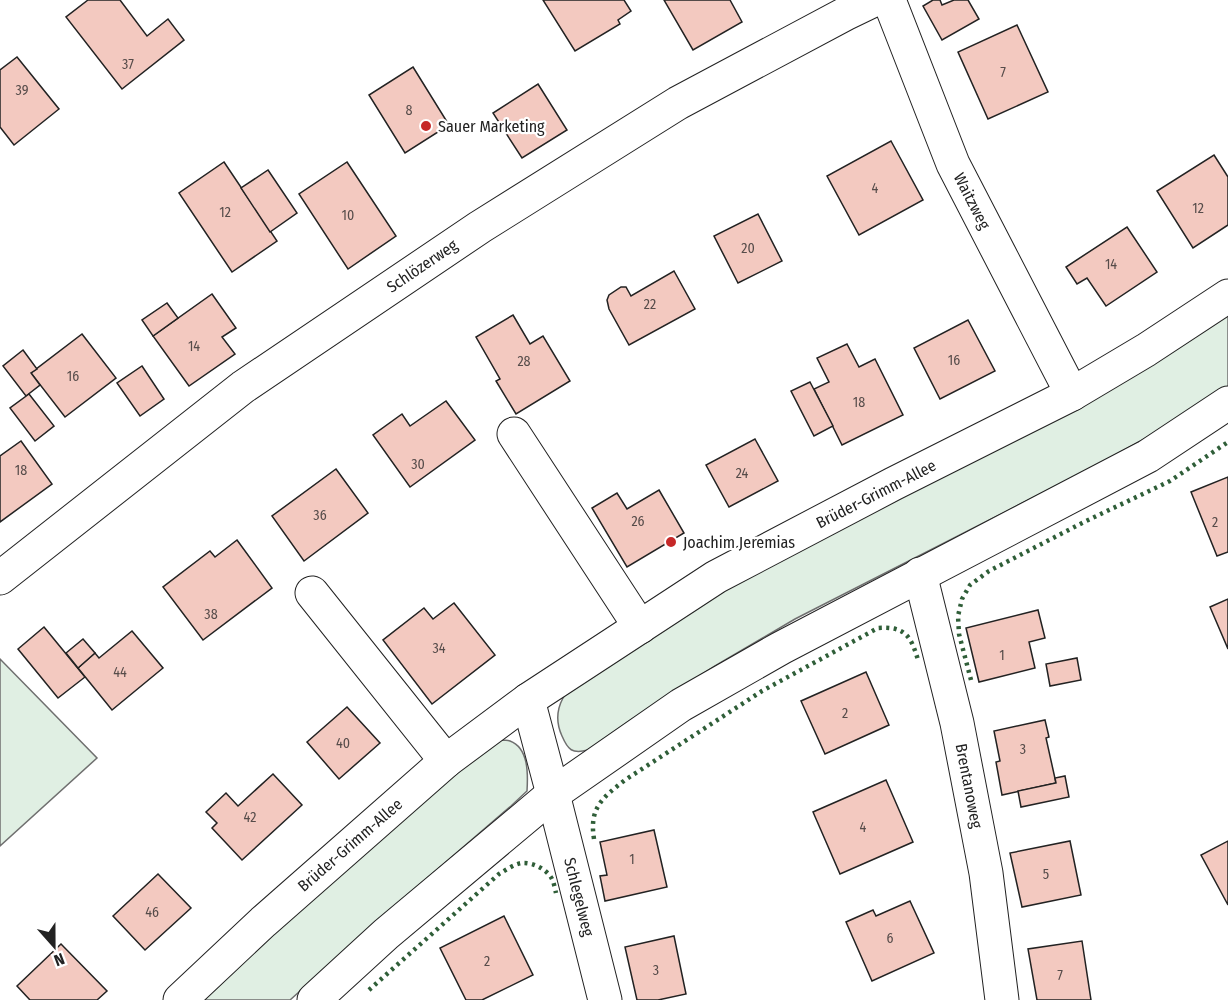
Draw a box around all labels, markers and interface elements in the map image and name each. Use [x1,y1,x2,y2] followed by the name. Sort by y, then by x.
[122,56,134,73] house number: 37
[1000,64,1006,81] house number: 7
[16,82,29,99] house number: 39
[406,102,413,119] house number: 8
[438,117,545,136] place label: Sauer Marketing
[419,119,433,133] marker: Sauer Marketing
[950,170,994,233] street label: Waitzweg
[872,180,879,197] house number: 4
[1192,200,1204,217] house number: 12
[219,204,231,221] house number: 12
[342,207,354,224] house number: 10
[383,235,461,297] street label: Schlözerweg
[741,240,755,257] house number: 20
[1105,256,1117,273] house number: 14
[644,296,656,313] house number: 22
[188,338,200,355] house number: 14
[948,352,960,369] house number: 16
[517,353,531,370] house number: 28
[67,368,79,385] house number: 16
[853,394,865,411] house number: 18
[411,456,425,473] house number: 30
[813,456,939,532] street label: Brüder-Grimm-Allee
[15,462,27,479] house number: 18
[736,465,749,482] house number: 24
[313,507,327,524] house number: 36
[631,513,645,530] house number: 26
[1212,514,1218,531] house number: 2
[683,533,795,552] place label: Joachim Jeremias
[664,535,678,549] marker: Joachim Jeremias
[204,606,218,623] house number: 38
[432,640,446,657] house number: 34
[999,647,1005,664] house number: 1
[113,664,127,681] house number: 44
[842,705,848,722] house number: 2
[336,735,350,752] house number: 40
[1020,741,1026,758] house number: 3
[951,742,987,830] street label: Brentanoweg
[294,795,406,895] street label: Brüder-Grimm-Allee
[244,809,256,826] house number: 42
[860,819,867,836] house number: 4
[629,851,635,868] house number: 1
[560,856,598,939] street label: Schlegelweg
[1043,866,1049,883] house number: 5
[145,904,159,921] house number: 46
[24,916,84,976] north arrow
[887,930,894,947] house number: 6
[51,949,67,970] text: N
[484,953,490,970] house number: 2
[653,962,659,979] house number: 3
[1057,967,1063,984] house number: 7

